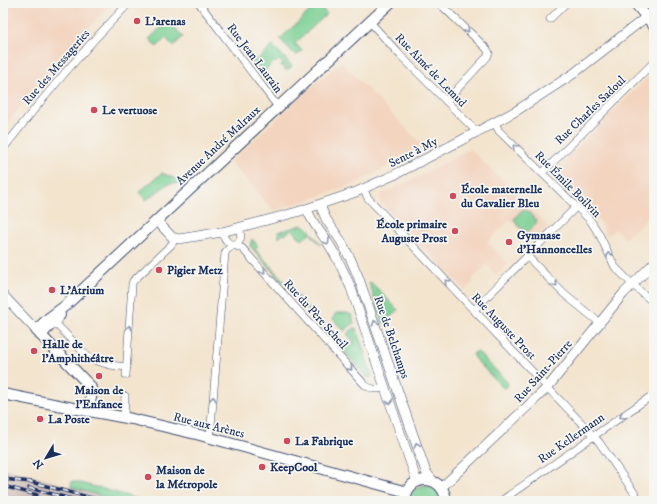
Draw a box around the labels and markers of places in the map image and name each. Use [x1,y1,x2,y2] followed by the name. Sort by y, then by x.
[145,14,186,29] place label: L'arenas
[132,16,142,26] marker: L'arenas
[102,103,157,118] place label: Le vertuose
[89,105,99,115] marker: Le vertuose
[461,182,542,211] place label: École maternelle du Cavalier Bleu
[448,191,458,201] marker: École maternelle du Cavalier Bleu
[376,217,447,246] place label: École primaire Auguste Prost
[450,226,460,236] marker: École primaire Auguste Prost
[517,228,592,257] place label: Gymnase d'Hannoncelles
[504,237,514,247] marker: Gymnase d'Hannoncelles
[167,263,224,278] place label: Pigier Metz
[154,265,164,275] marker: Pigier Metz
[60,283,104,298] place label: L'Atrium
[47,285,57,295] marker: L'Atrium
[41,337,114,366] place label: Halle de l'Amphithéâtre
[29,346,39,356] marker: Halle de l'Amphithéâtre
[94,371,104,381] marker: Maison de l'Enfance
[75,383,123,412] place label: Maison de l'Enfance
[48,412,90,427] place label: La Poste
[35,414,45,424] marker: La Poste
[295,434,353,449] place label: La Fabrique
[282,436,292,446] marker: La Fabrique
[270,460,318,475] place label: KeepCool
[257,462,267,472] marker: KeepCool
[155,463,218,492] place label: Maison de la Métropole
[143,472,153,482] marker: Maison de la Métropole

